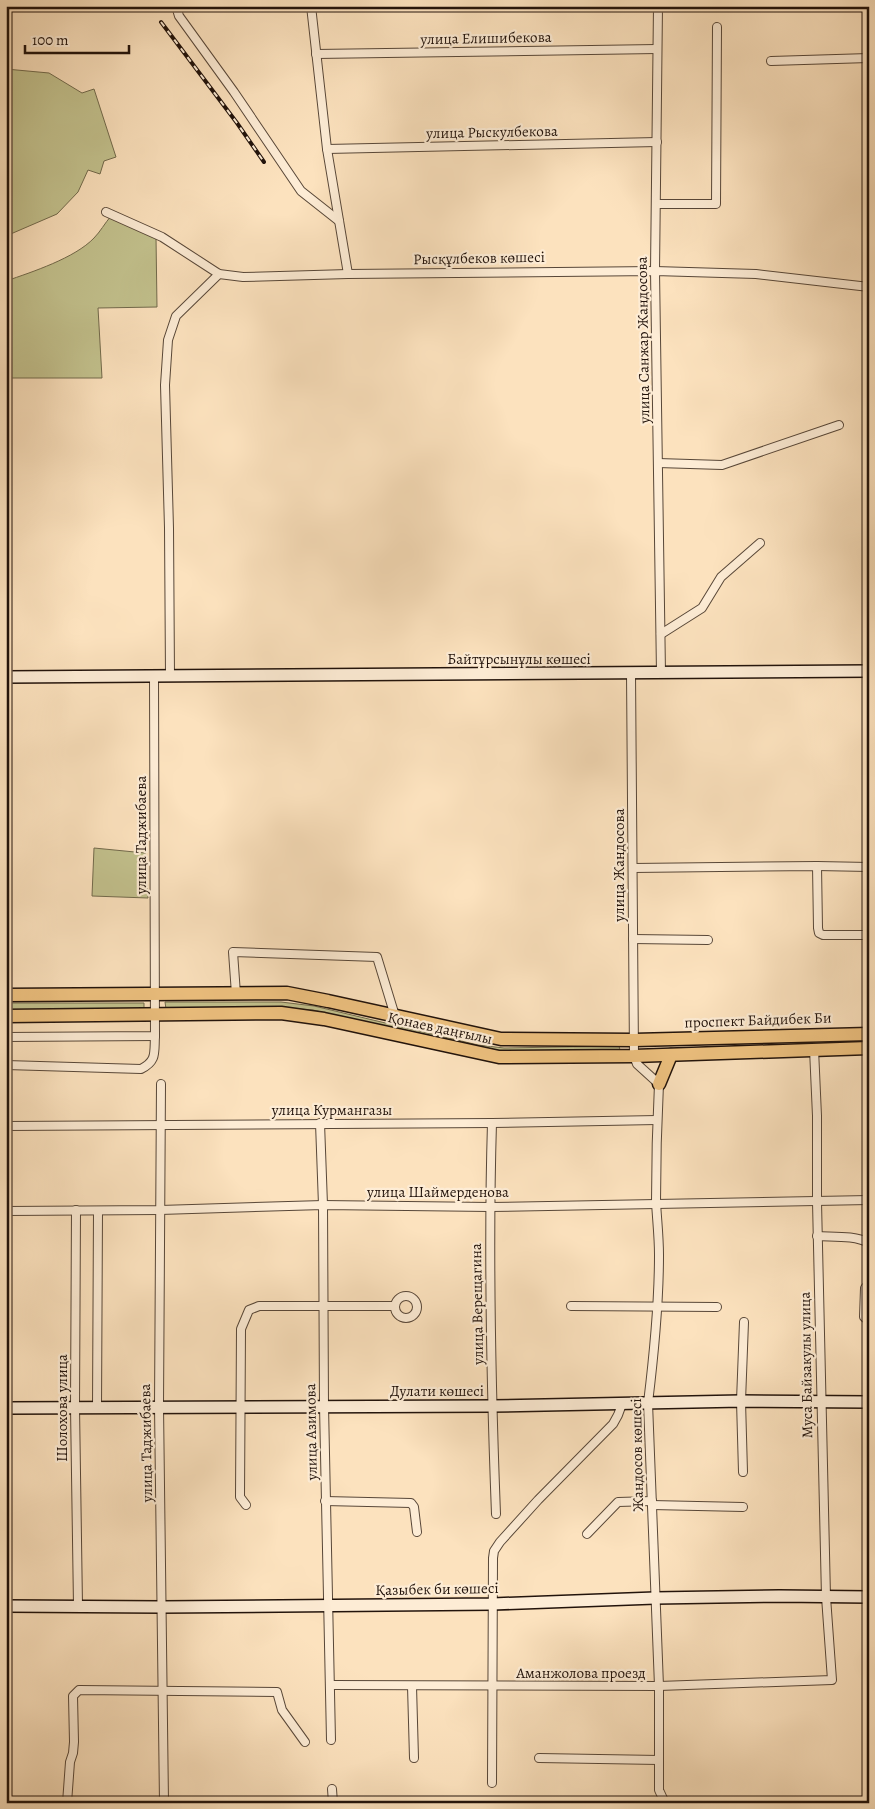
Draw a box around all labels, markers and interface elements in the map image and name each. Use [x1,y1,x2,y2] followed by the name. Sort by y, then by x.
[25,22,129,54] scale bar
[419,27,552,49] street label: улица Елишибекова
[32,30,69,50] text: 100 m
[425,121,558,143] street label: улица Рыскулбекова
[413,247,545,269] street label: Рысқұлбеков көшесі
[632,256,654,425] street label: улица Санжар Жандосова
[447,649,591,669] street label: Байтұрсынұлы көшесі
[131,776,151,895] street label: улица Таджибаева
[609,808,629,923] street label: улица Жандосова
[386,1007,494,1049] street label: Қонаев даңғылы
[684,1007,832,1033] street label: проспект Байдибек Би
[271,1100,392,1120] street label: улица Курмангазы
[366,1182,509,1202] street label: улица Шаймерденова
[466,1243,488,1366] street label: улица Верещагина
[795,1292,817,1438] street label: Муса Байзакулы улица
[52,1354,72,1462] street label: Шолохова улица
[390,1381,484,1401] street label: Дулати көшесі
[135,1383,157,1504] street label: улица Таджибаева
[300,1383,322,1482] street label: улица Азимова
[626,1398,648,1512] street label: Жандосов көшесі
[375,1578,499,1600] street label: Қазыбек би көшесі
[515,1663,646,1683] street label: Аманжолова проезд

